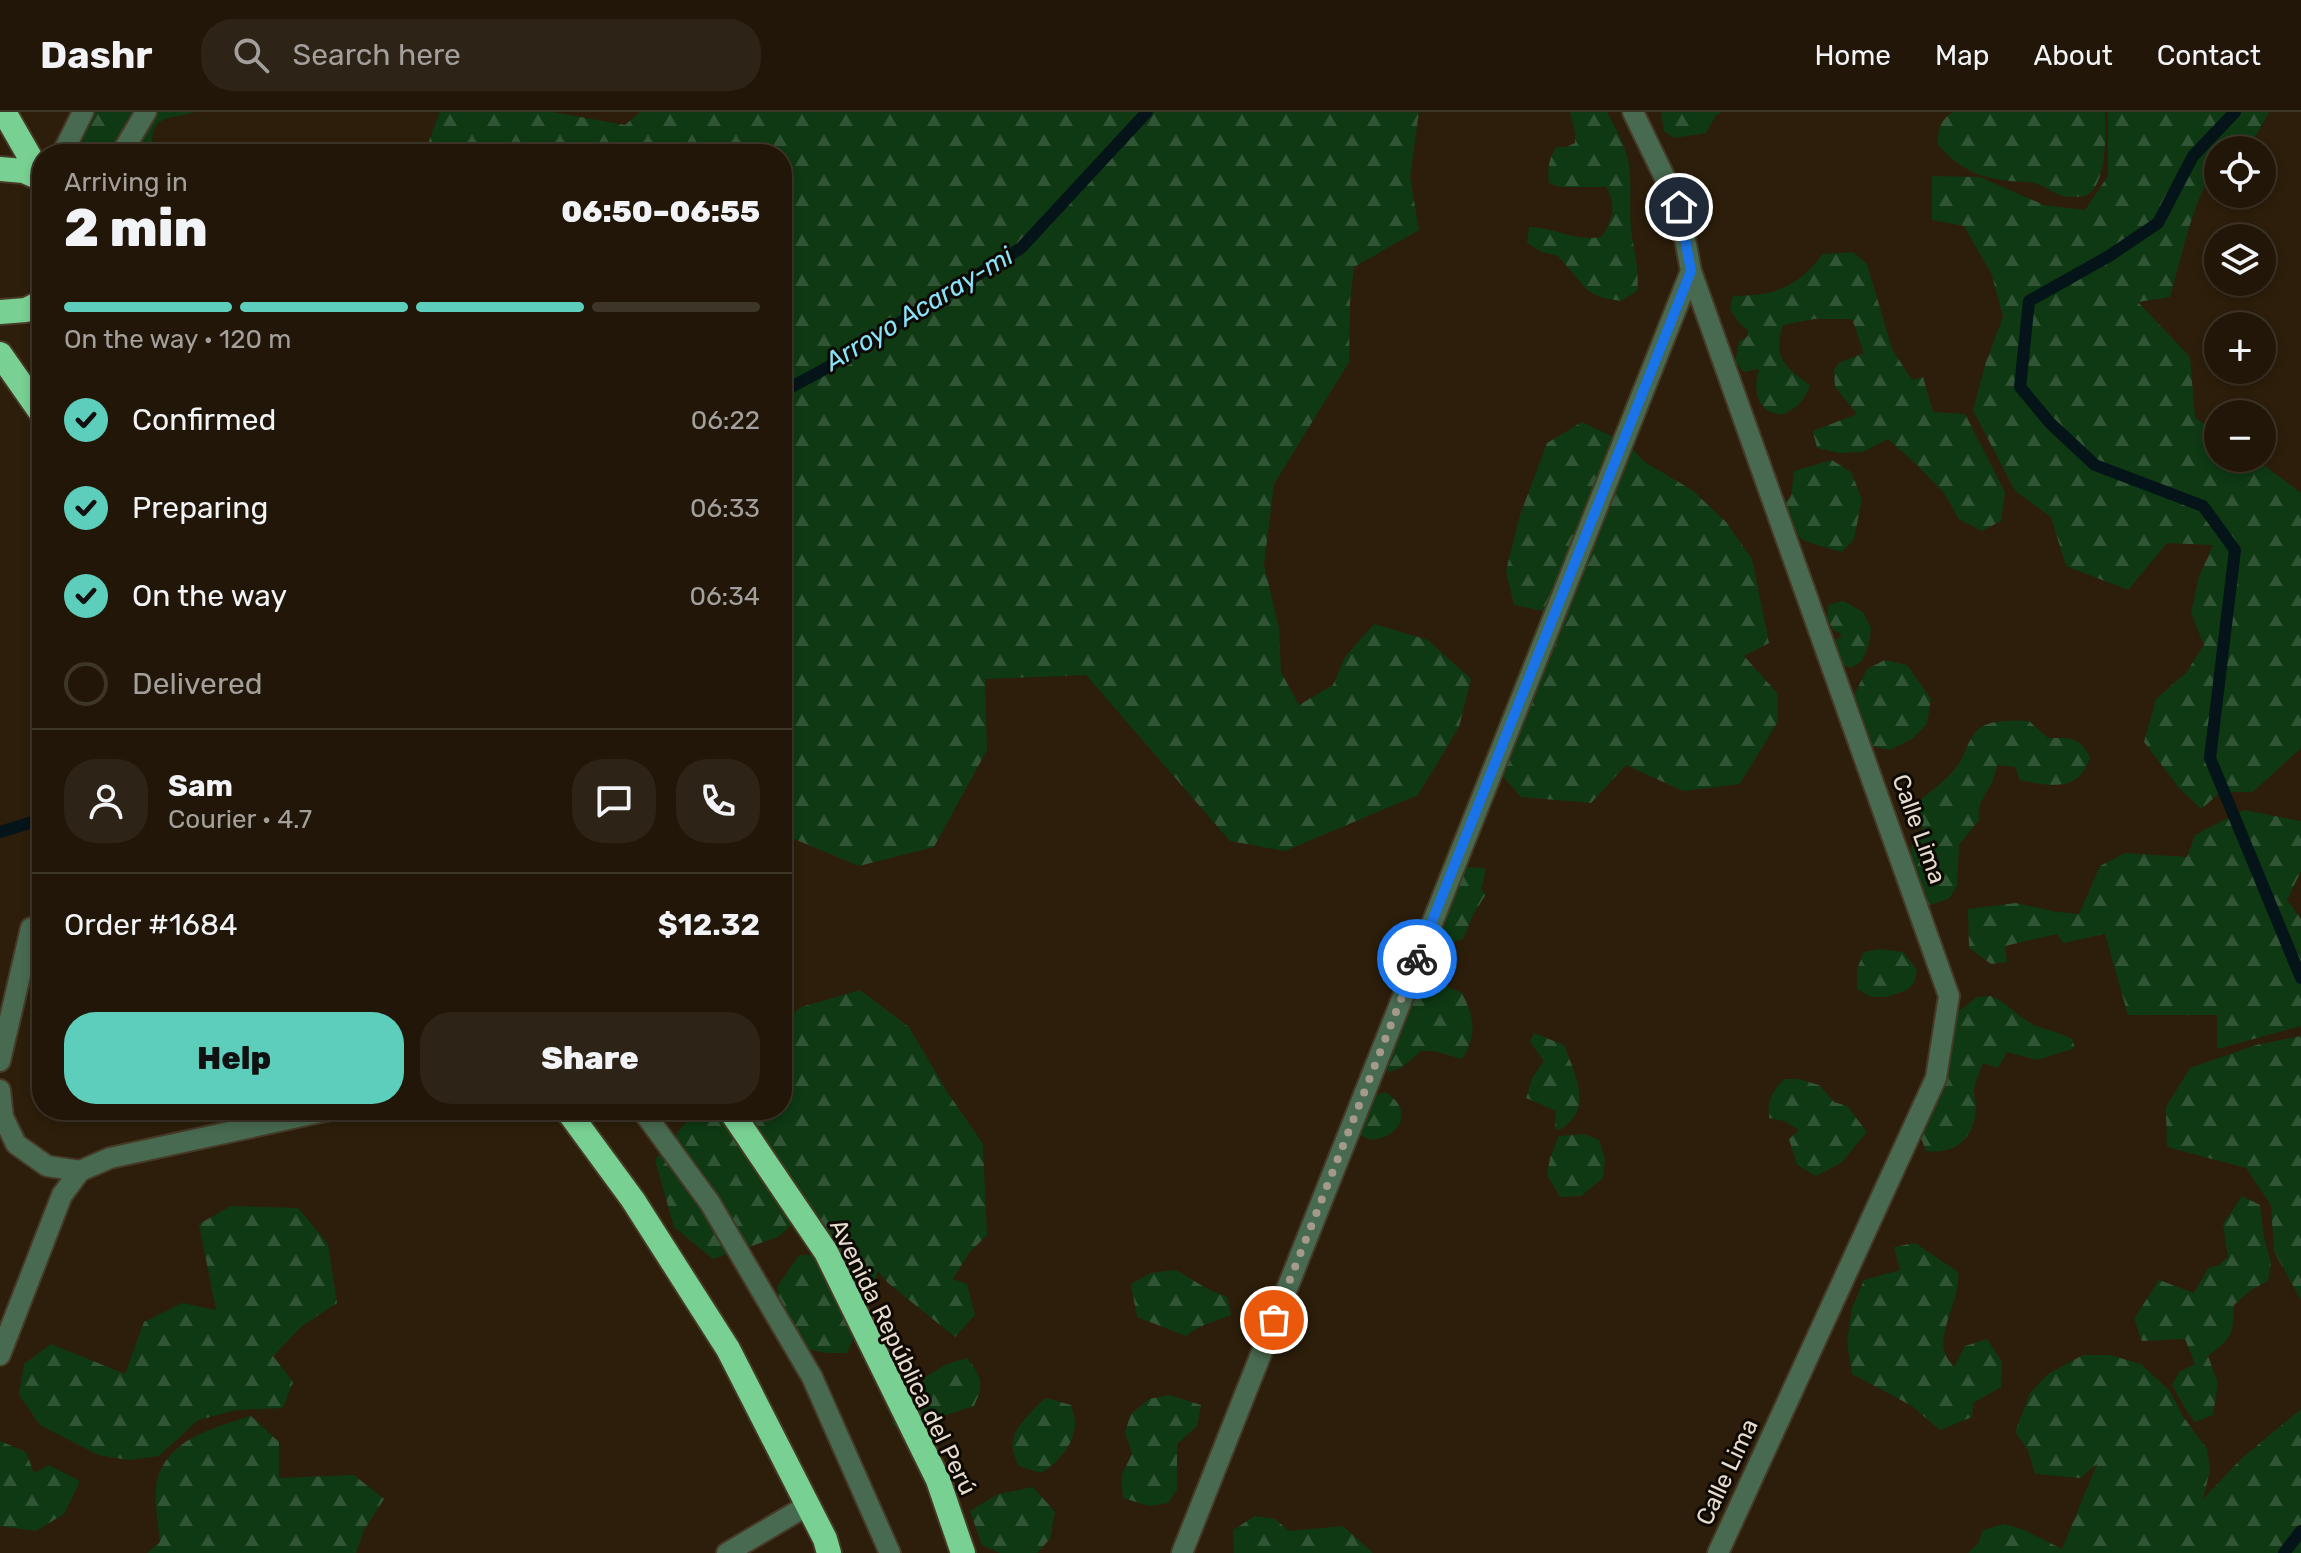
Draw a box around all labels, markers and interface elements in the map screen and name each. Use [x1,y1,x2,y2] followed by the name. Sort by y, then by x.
[201,19,761,91] search box
[40,32,153,78] text: Dashr
[229,33,273,77] icon: search
[293,37,461,73] text: Search here
[1814,39,1891,72] text: Home
[1935,39,1989,72] text: Map
[2033,39,2113,72] text: About
[2157,39,2261,72] text: Contact
[2204,136,2276,472] map controls
[2204,136,2276,208] button: locate
[64,167,188,198] text: Arriving in
[1645,173,1713,241] pin
[1657,185,1701,229] icon: home
[561,194,760,230] text: 06:50–06:55
[64,197,208,259] text: 2 min
[2204,224,2276,296] button: layers
[818,240,1019,378] water label: Arroyo Acaray-mi
[2204,312,2276,384] button: +
[64,324,291,355] text: On the way · 120 m
[64,398,108,442] icon: check
[2204,400,2276,472] button: −
[132,402,276,438] text: Confirmed
[691,405,760,436] text: 06:22
[64,486,108,530] icon: check
[132,490,268,526] text: Preparing
[690,493,760,524] text: 06:33
[64,574,108,618] icon: check
[132,578,287,614] text: On the way
[689,581,760,612] text: 06:34
[132,666,263,702] text: Delivered
[64,759,148,843] button: person
[572,759,656,843] button: chat
[676,759,760,843] button: phone
[168,768,233,804] text: Sam
[1886,771,1952,887] street label: Calle Lima
[168,804,312,835] text: Courier · 4.7
[64,907,238,943] text: Order #1684
[658,907,760,943] text: $12.32
[1377,919,1457,999] courier
[1395,937,1439,981] icon: bike
[64,1012,404,1104] button: Help
[420,1012,760,1104] button: Share
[824,1215,982,1499] street label: Avenida República del Perú
[1240,1286,1308,1354] pin
[1252,1298,1296,1342] icon: bag
[1690,1414,1764,1530] street label: Calle Lima

